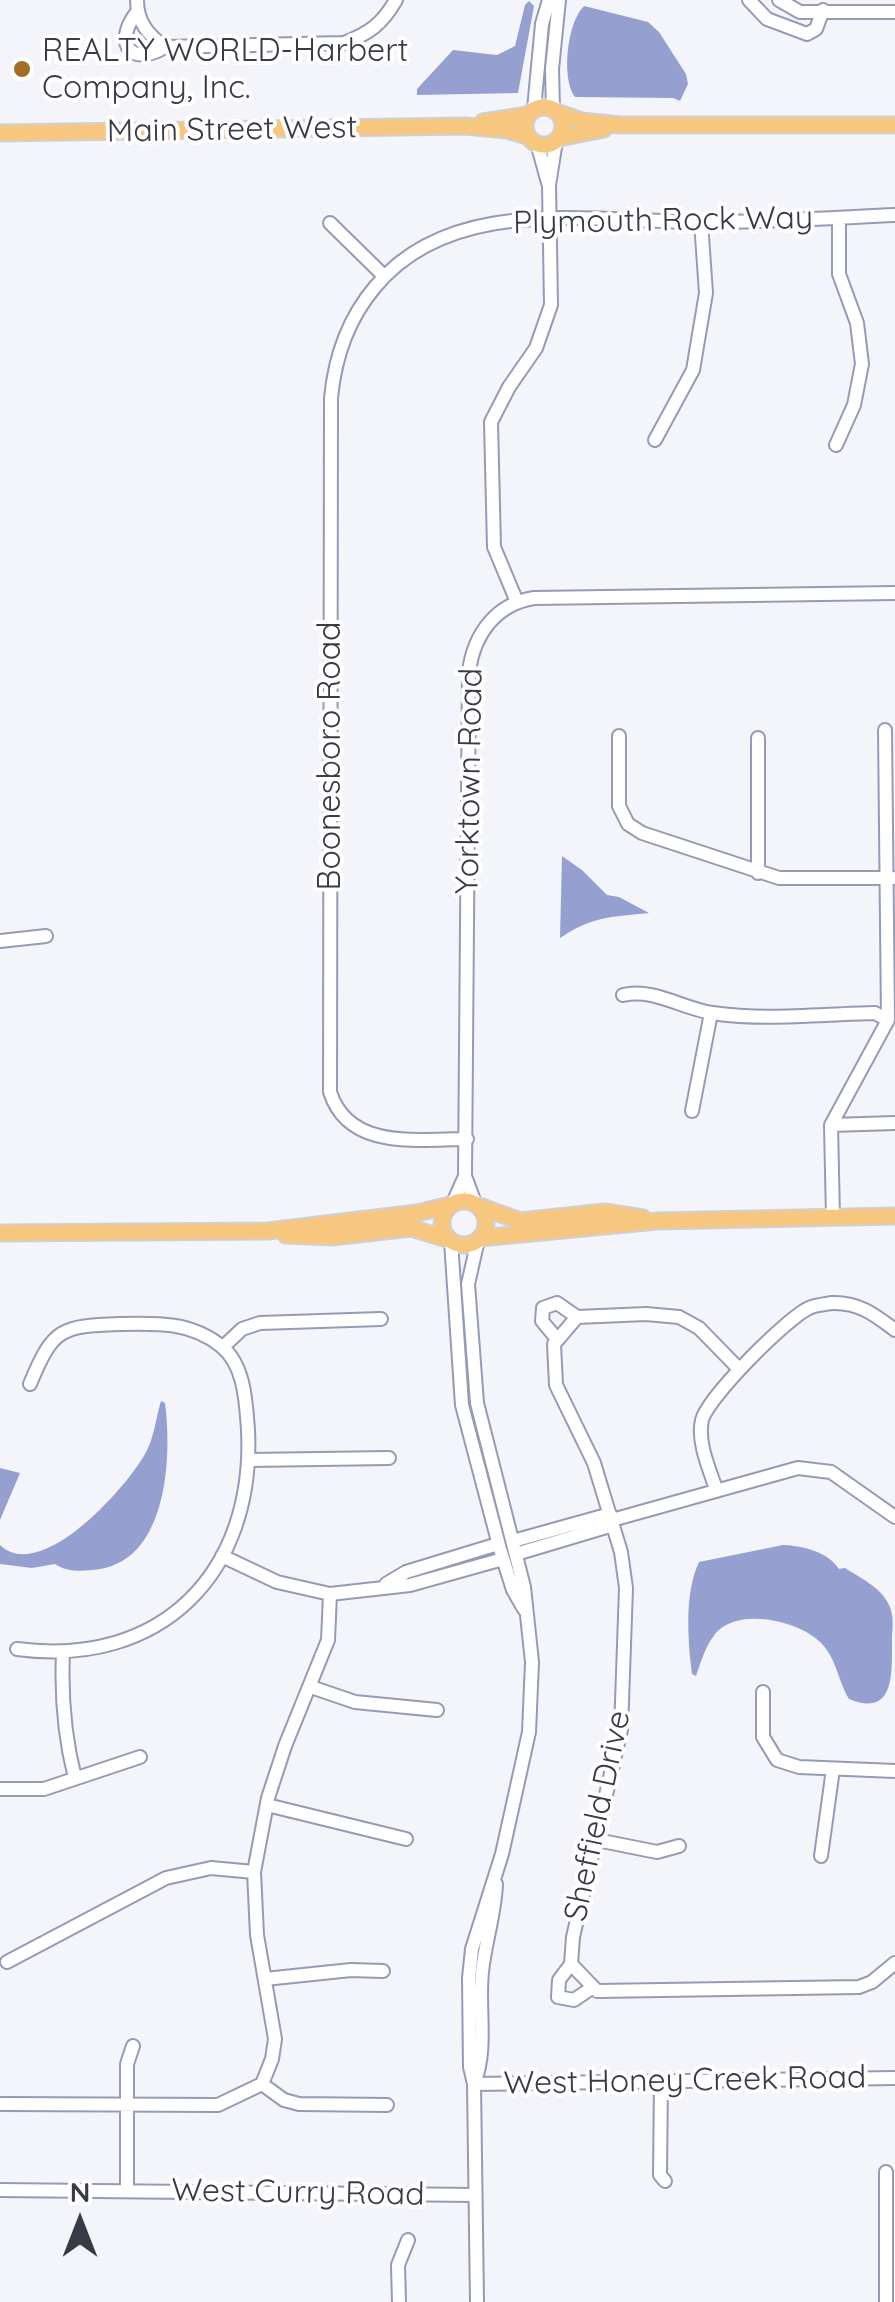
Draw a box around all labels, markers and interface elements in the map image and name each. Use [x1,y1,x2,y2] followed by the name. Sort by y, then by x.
[42,32,408,107] place label: REALTY WORLD-Harbert Company, Inc.
[11,58,33,80] marker: REALTY WORLD-Harbert Company, Inc.
[106,109,358,151] street label: Main Street West
[513,199,813,243] street label: Plymouth Rock Way
[311,622,349,890] street label: Boonesboro Road
[449,668,491,894] street label: Yorktown Road
[557,1707,639,1925] street label: Sheffield Drive
[503,2059,867,2103] street label: West Honey Creek Road
[30,2172,130,2272] north arrow
[171,2172,425,2214] street label: West Curry Road
[70,2174,90,2209] text: N

